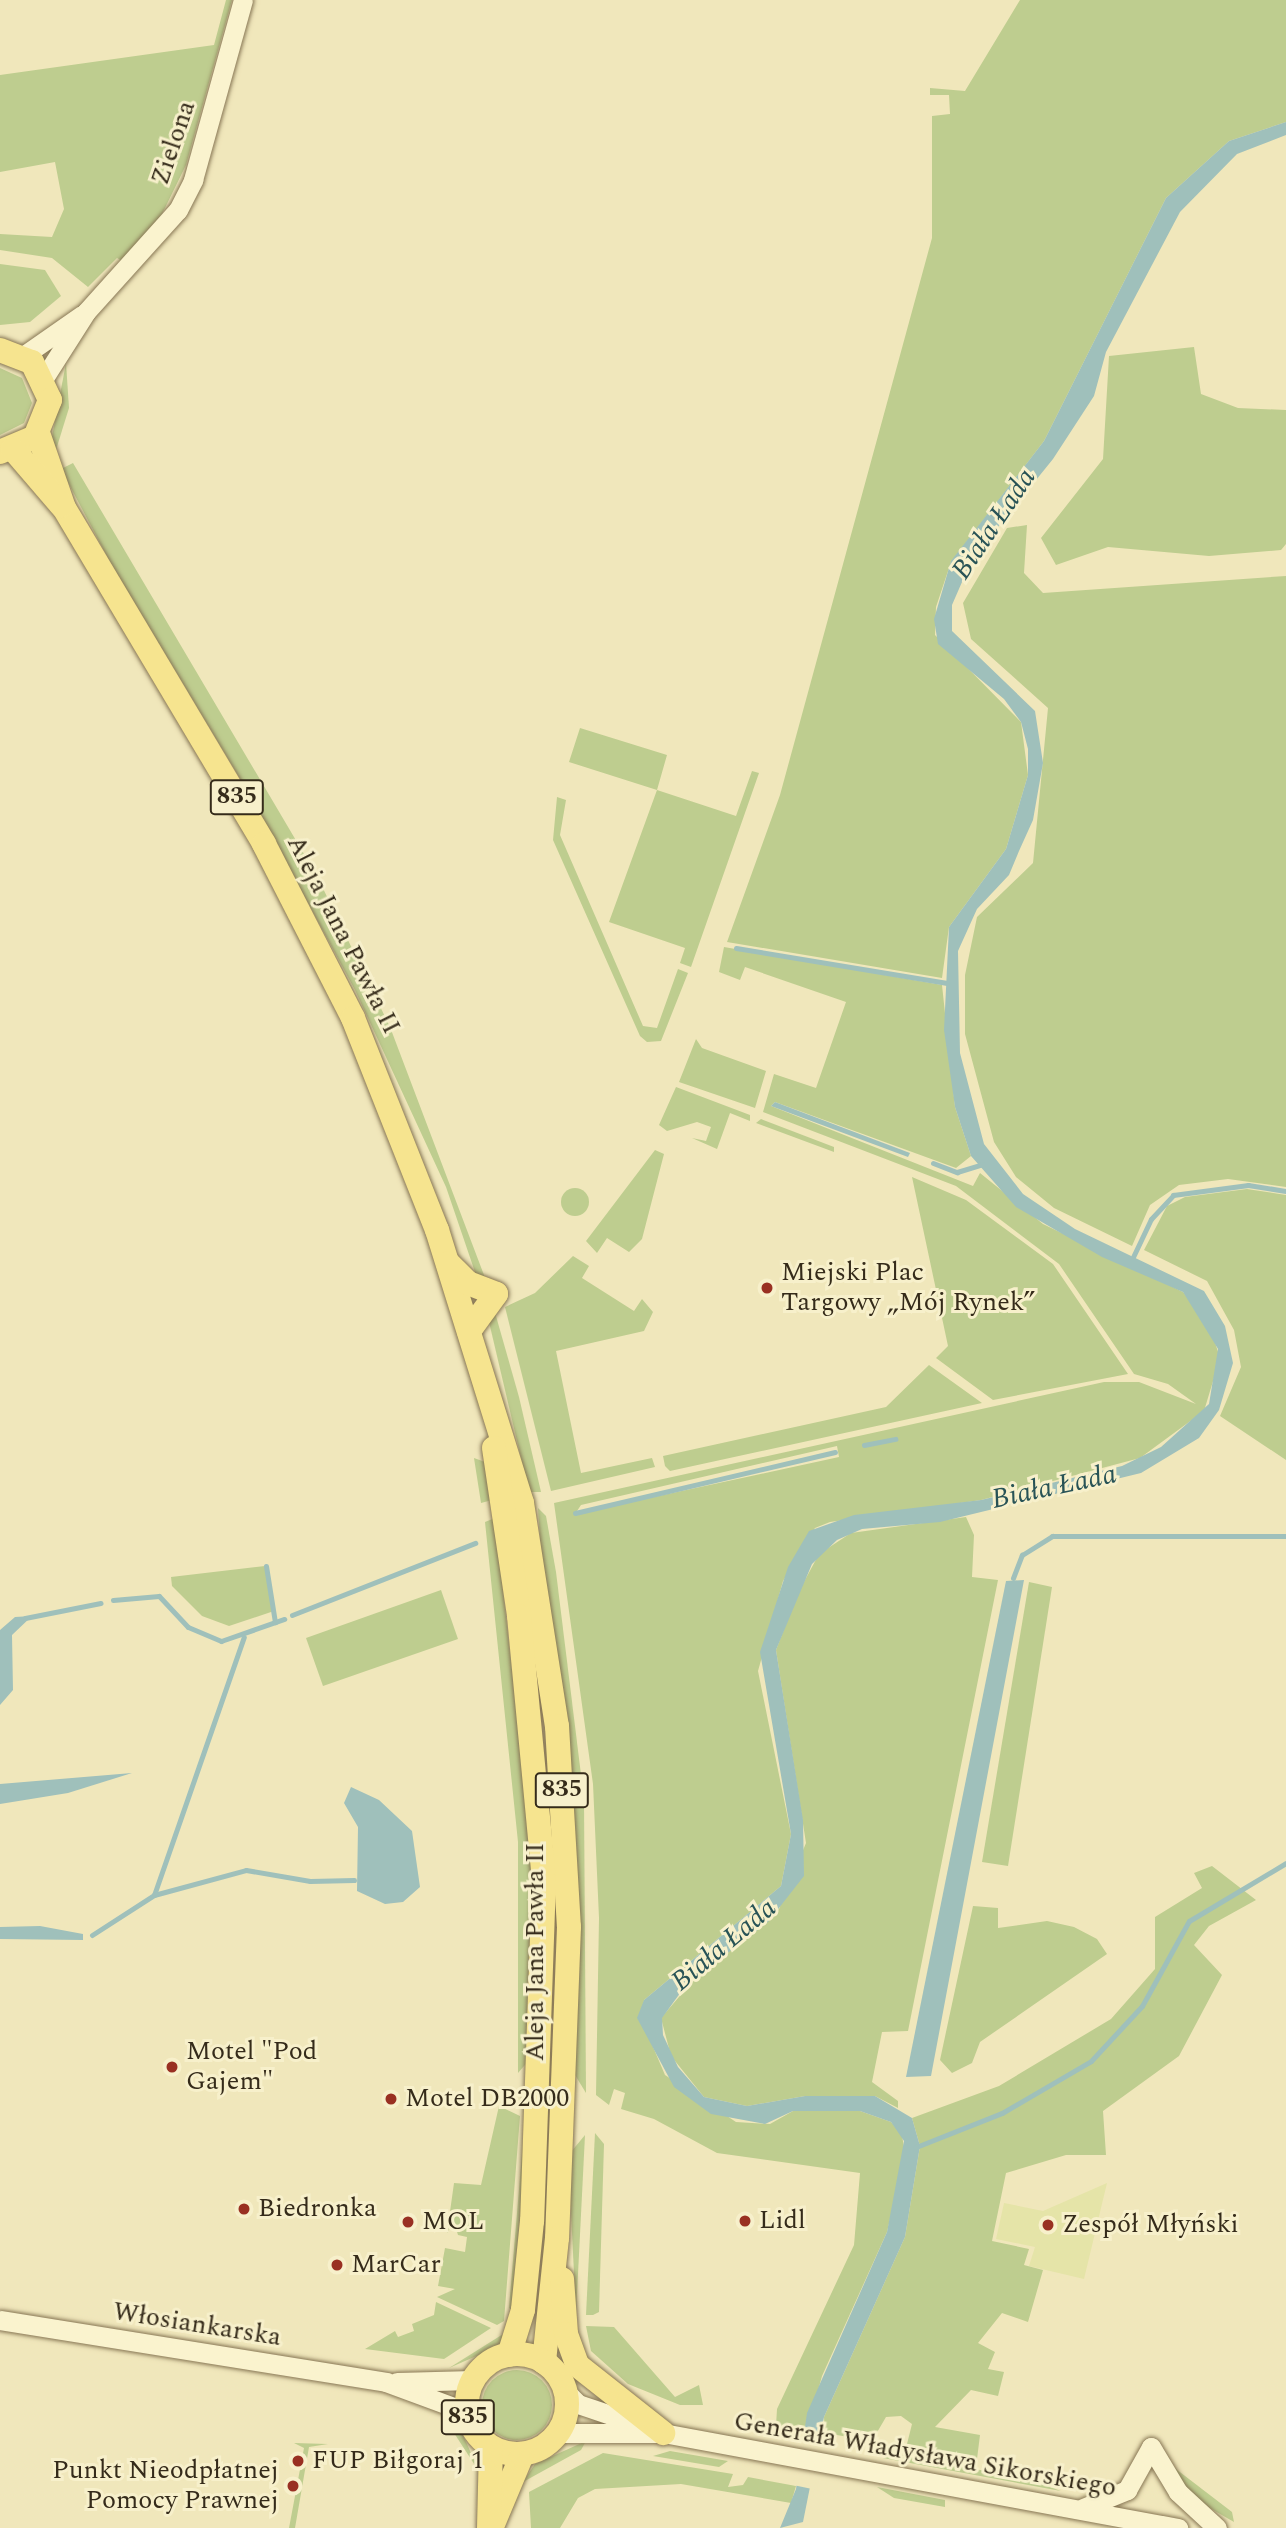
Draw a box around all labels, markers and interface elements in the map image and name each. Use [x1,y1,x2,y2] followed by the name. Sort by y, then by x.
[145,97,203,189] street label: Zielona
[945,462,1043,586] water label: Biała Łada
[209,776,265,818] road number: 835
[279,831,407,1039] street label: Aleja Jana Pawła II
[781,1257,1035,1318] place label: Miejski Plac Targowy „Mój Rynek”
[759,1280,775,1296] marker: Miejski Plac Targowy „Mój Rynek”
[989,1457,1119,1517] water label: Biała Łada
[534,1770,590,1811] road number: 835
[520,1843,552,2061] street label: Aleja Jana Pawła II
[665,1891,783,1999] water label: Biała Łada
[186,2036,317,2098] place label: Motel "Pod Gajem"
[164,2059,180,2075] marker: Motel "Pod Gajem"
[405,2083,569,2115] place label: Motel DB2000
[383,2091,399,2107] marker: Motel DB2000
[258,2193,377,2225] place label: Biedronka
[236,2201,252,2217] marker: Biedronka
[759,2205,806,2237] place label: Lidl
[422,2206,484,2238] place label: MOL
[1062,2209,1239,2241] place label: Zespół Młyński
[737,2213,753,2229] marker: Lidl
[400,2214,416,2230] marker: MOL
[1040,2217,1056,2233] marker: Zespół Młyński
[351,2249,441,2281] place label: MarCar
[329,2257,345,2273] marker: MarCar
[111,2296,283,2354] street label: Włosiankarska
[440,2396,496,2438] road number: 835
[731,2406,1119,2504] street label: Generała Władysława Sikorskiego
[312,2445,484,2477] place label: FUP Biłgoraj 1
[290,2453,306,2469] marker: FUP Biłgoraj 1
[52,2455,279,2516] place label: Punkt Nieodpłatnej Pomocy Prawnej
[285,2478,301,2494] marker: Punkt Nieodpłatnej Pomocy Prawnej

